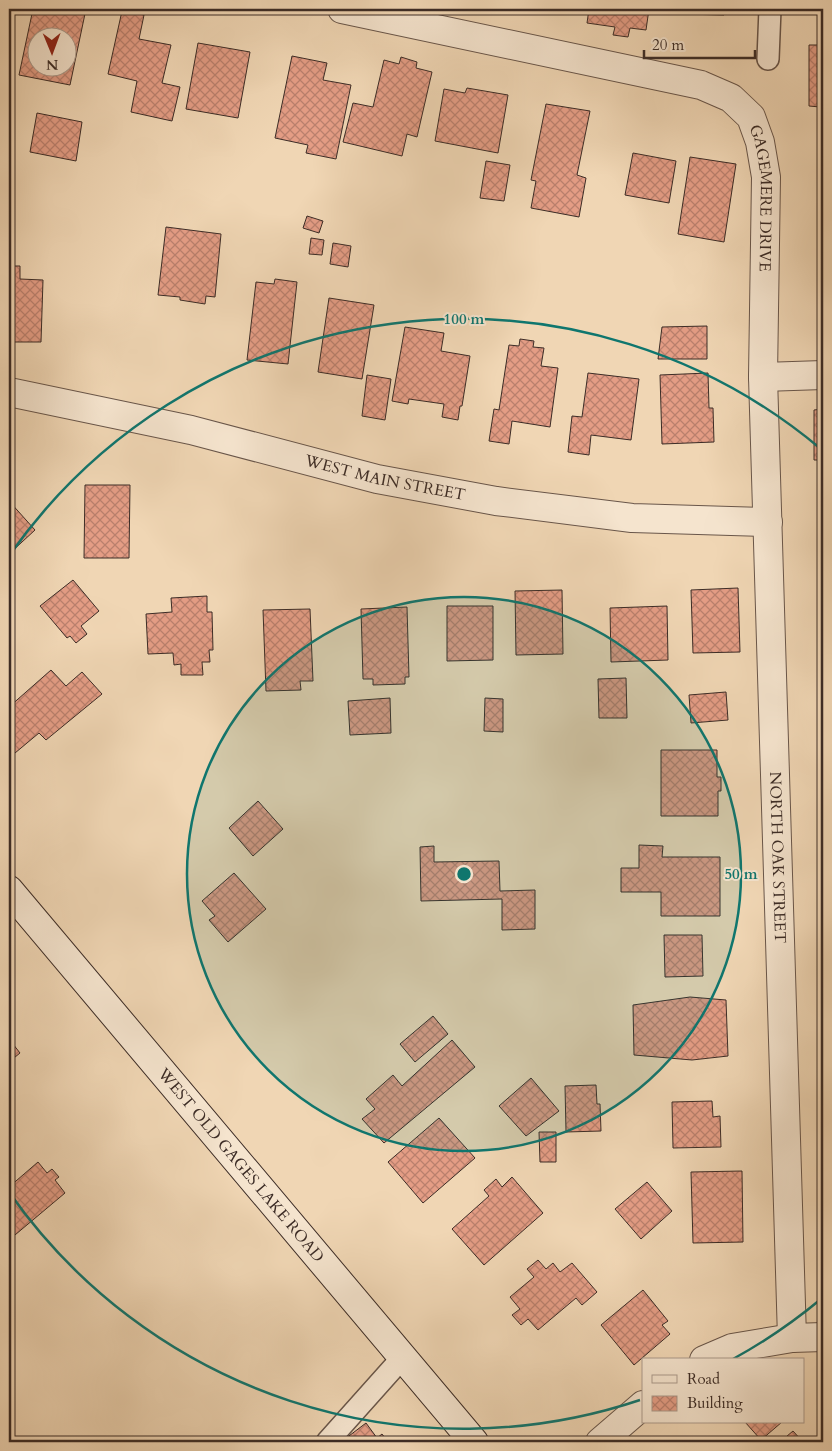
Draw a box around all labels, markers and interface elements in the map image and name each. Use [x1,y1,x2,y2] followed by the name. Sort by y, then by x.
[28,28,78,78] north arrow
[644,28,756,60] scale bar
[652,35,684,55] text: 20 m
[46,55,58,74] text: N
[744,122,777,272] street label: GAGEMERE DRIVE
[444,309,485,329] text: 100 m
[302,449,467,506] street label: WEST MAIN STREET
[764,771,791,944] street label: NORTH OAK STREET
[724,864,758,884] text: 50 m
[455,865,473,883] centre of rings
[152,1063,329,1267] street label: WEST OLD GAGES LAKE ROAD
[642,1358,804,1424] legend
[687,1369,720,1389] text: Road
[687,1393,743,1413] text: Building

